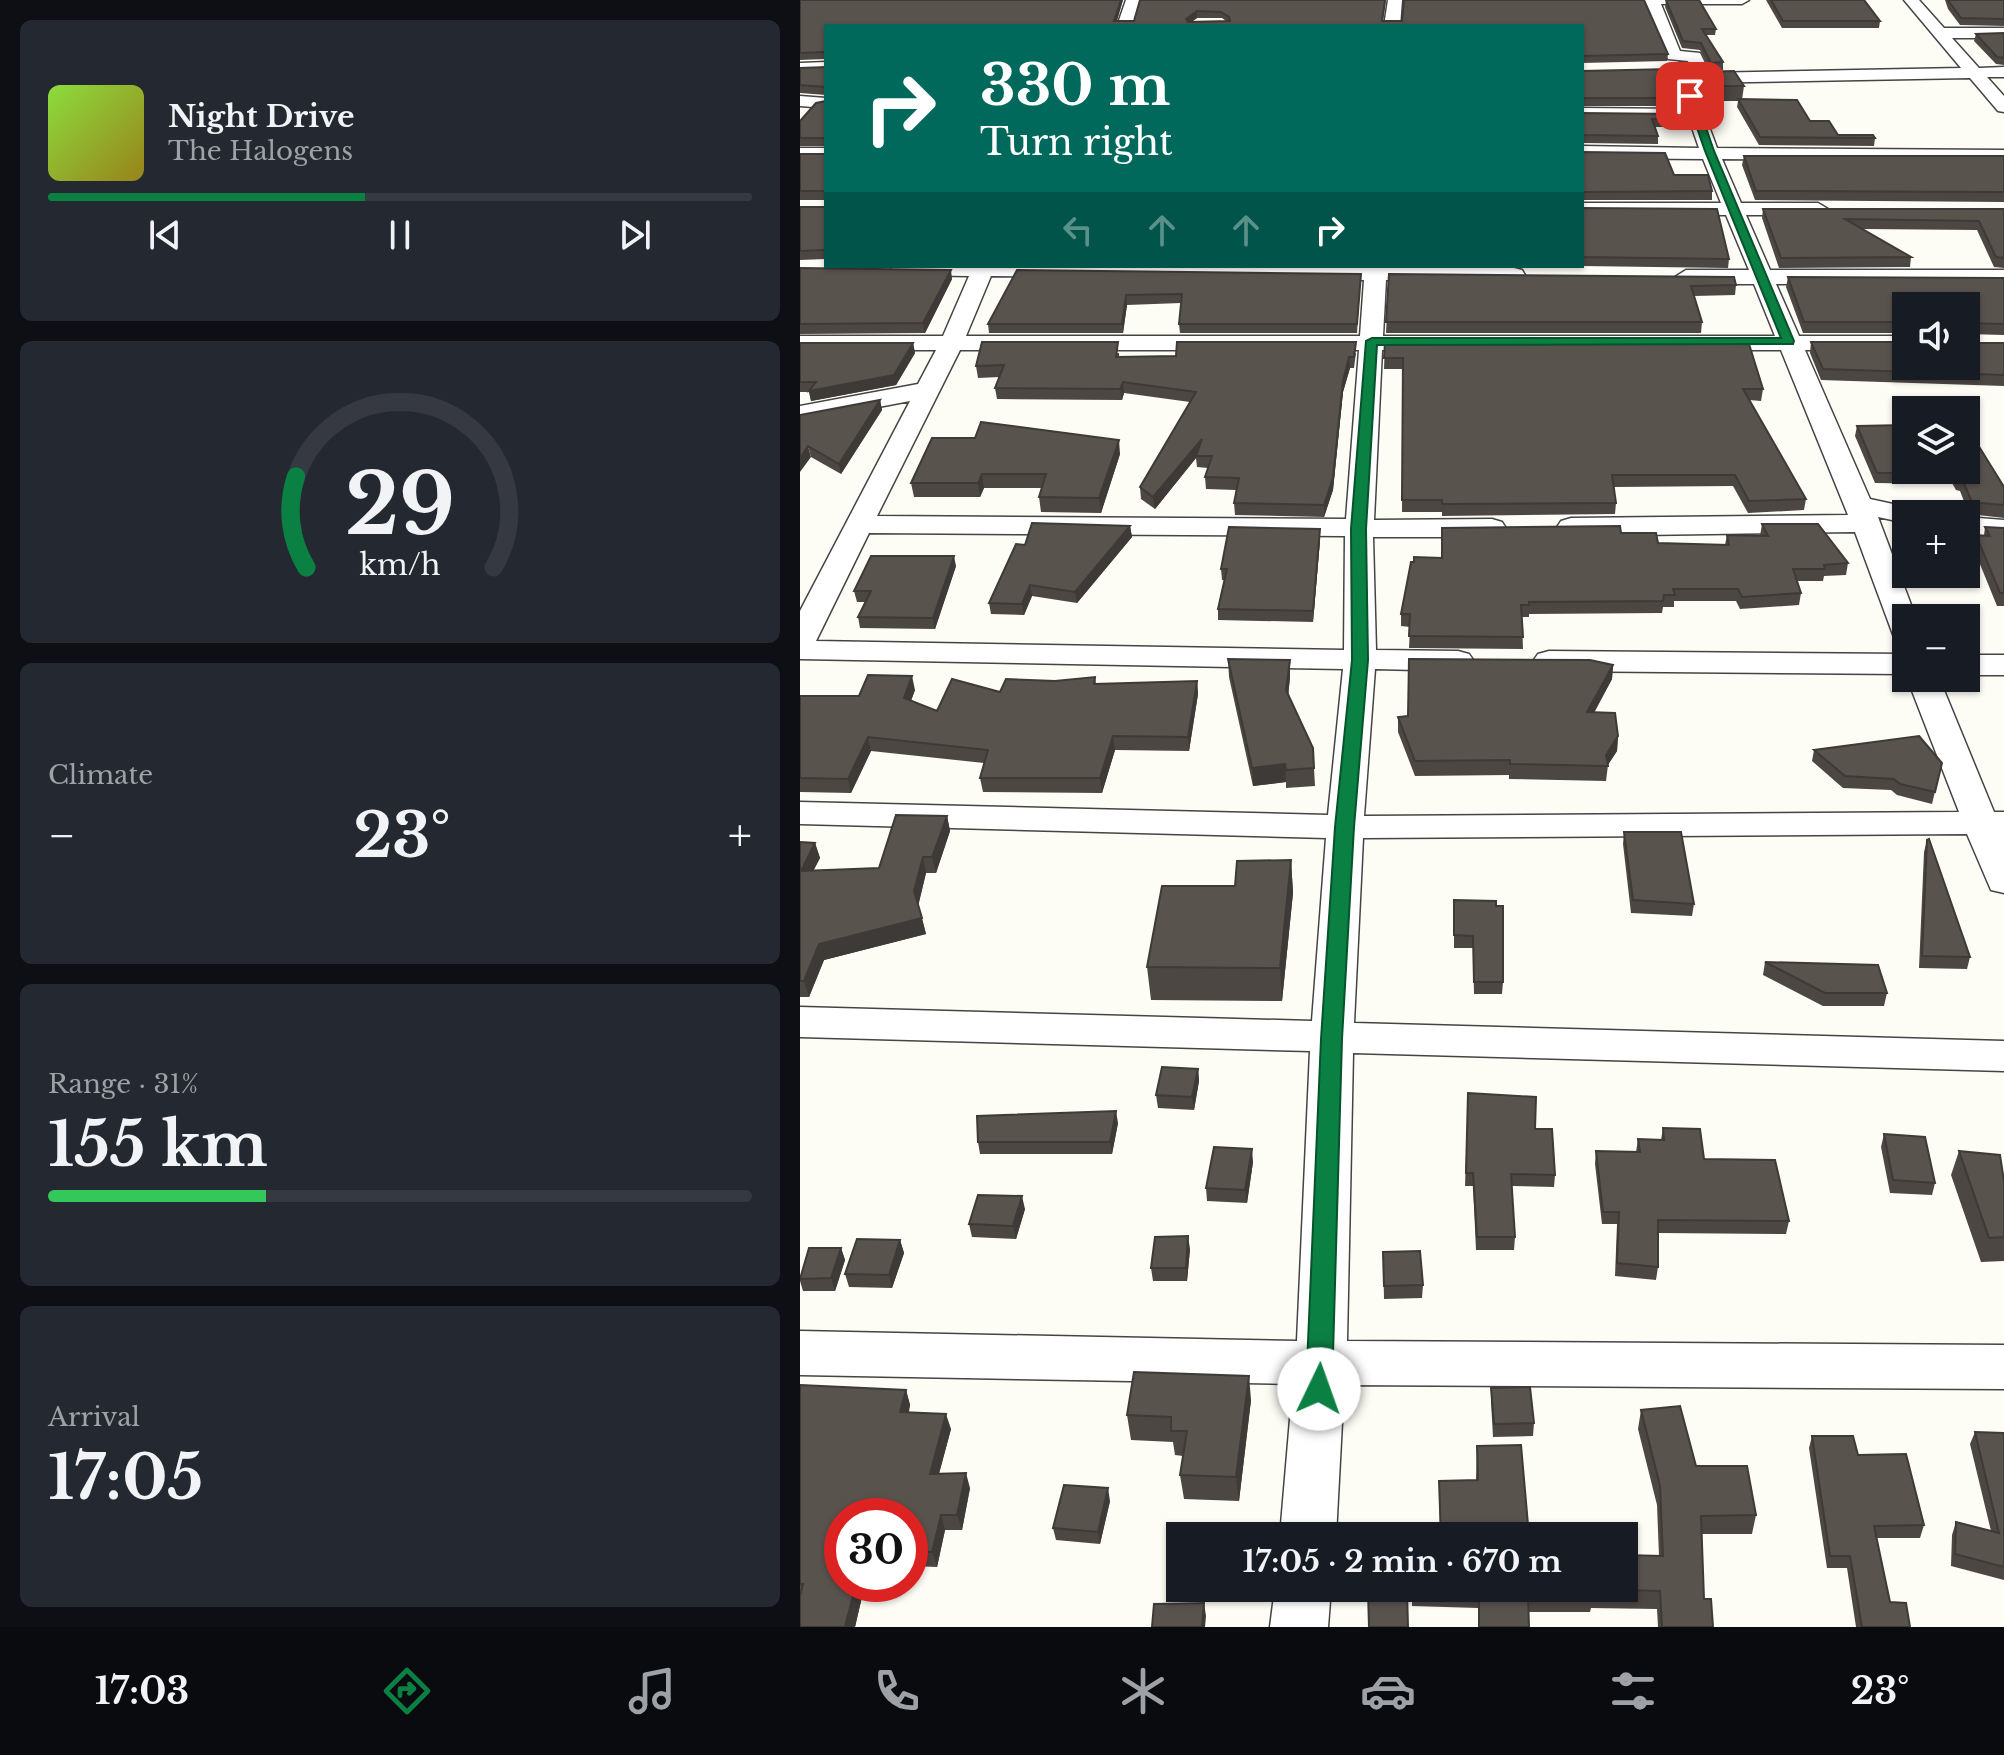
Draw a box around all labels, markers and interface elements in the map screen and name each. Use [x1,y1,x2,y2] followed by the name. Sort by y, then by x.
[980,51,1170,120] text: 330 m
[848,56,952,160] icon: right
[1656,62,1724,130] pin
[1668,74,1712,118] icon: arrive
[168,98,354,135] text: Night Drive
[980,120,1173,165] text: Turn right
[168,135,353,167] text: The Halogens
[1056,208,1100,252] icon: left
[1140,208,1184,252] icon: ahead
[1224,208,1268,252] icon: ahead
[1308,208,1352,252] icon: right
[143,213,187,257] icon: previous
[378,213,422,257] icon: pause
[613,213,657,257] icon: next
[1892,292,1980,692] map controls
[1892,292,1980,380] button: sound
[1892,396,1980,484] button: layers
[345,453,455,556] text: 29
[1892,500,1980,588] button: +
[359,547,441,583] text: km/h
[1892,604,1980,692] button: −
[48,759,153,791] text: Climate
[353,799,451,873] text: 23°
[48,808,76,863] text: −
[728,808,752,863] text: +
[48,1068,199,1100] text: Range · 31%
[48,1108,268,1182] text: 155 km
[1277,1347,1361,1431] position arrow
[48,1401,140,1433] text: Arrival
[48,1441,203,1515] text: 17:05
[824,1498,928,1602] speed limit sign: 30
[1242,1543,1562,1580] text: 17:05 · 2 min · 670 m
[379,1663,435,1719] icon: directions
[624,1663,680,1719] icon: music
[869,1663,925,1719] icon: phone
[1115,1663,1171,1719] icon: climate
[1360,1663,1416,1719] icon: car
[1605,1663,1661,1719] icon: filters
[95,1669,189,1714] text: 17:03
[1851,1669,1909,1714] text: 23°

